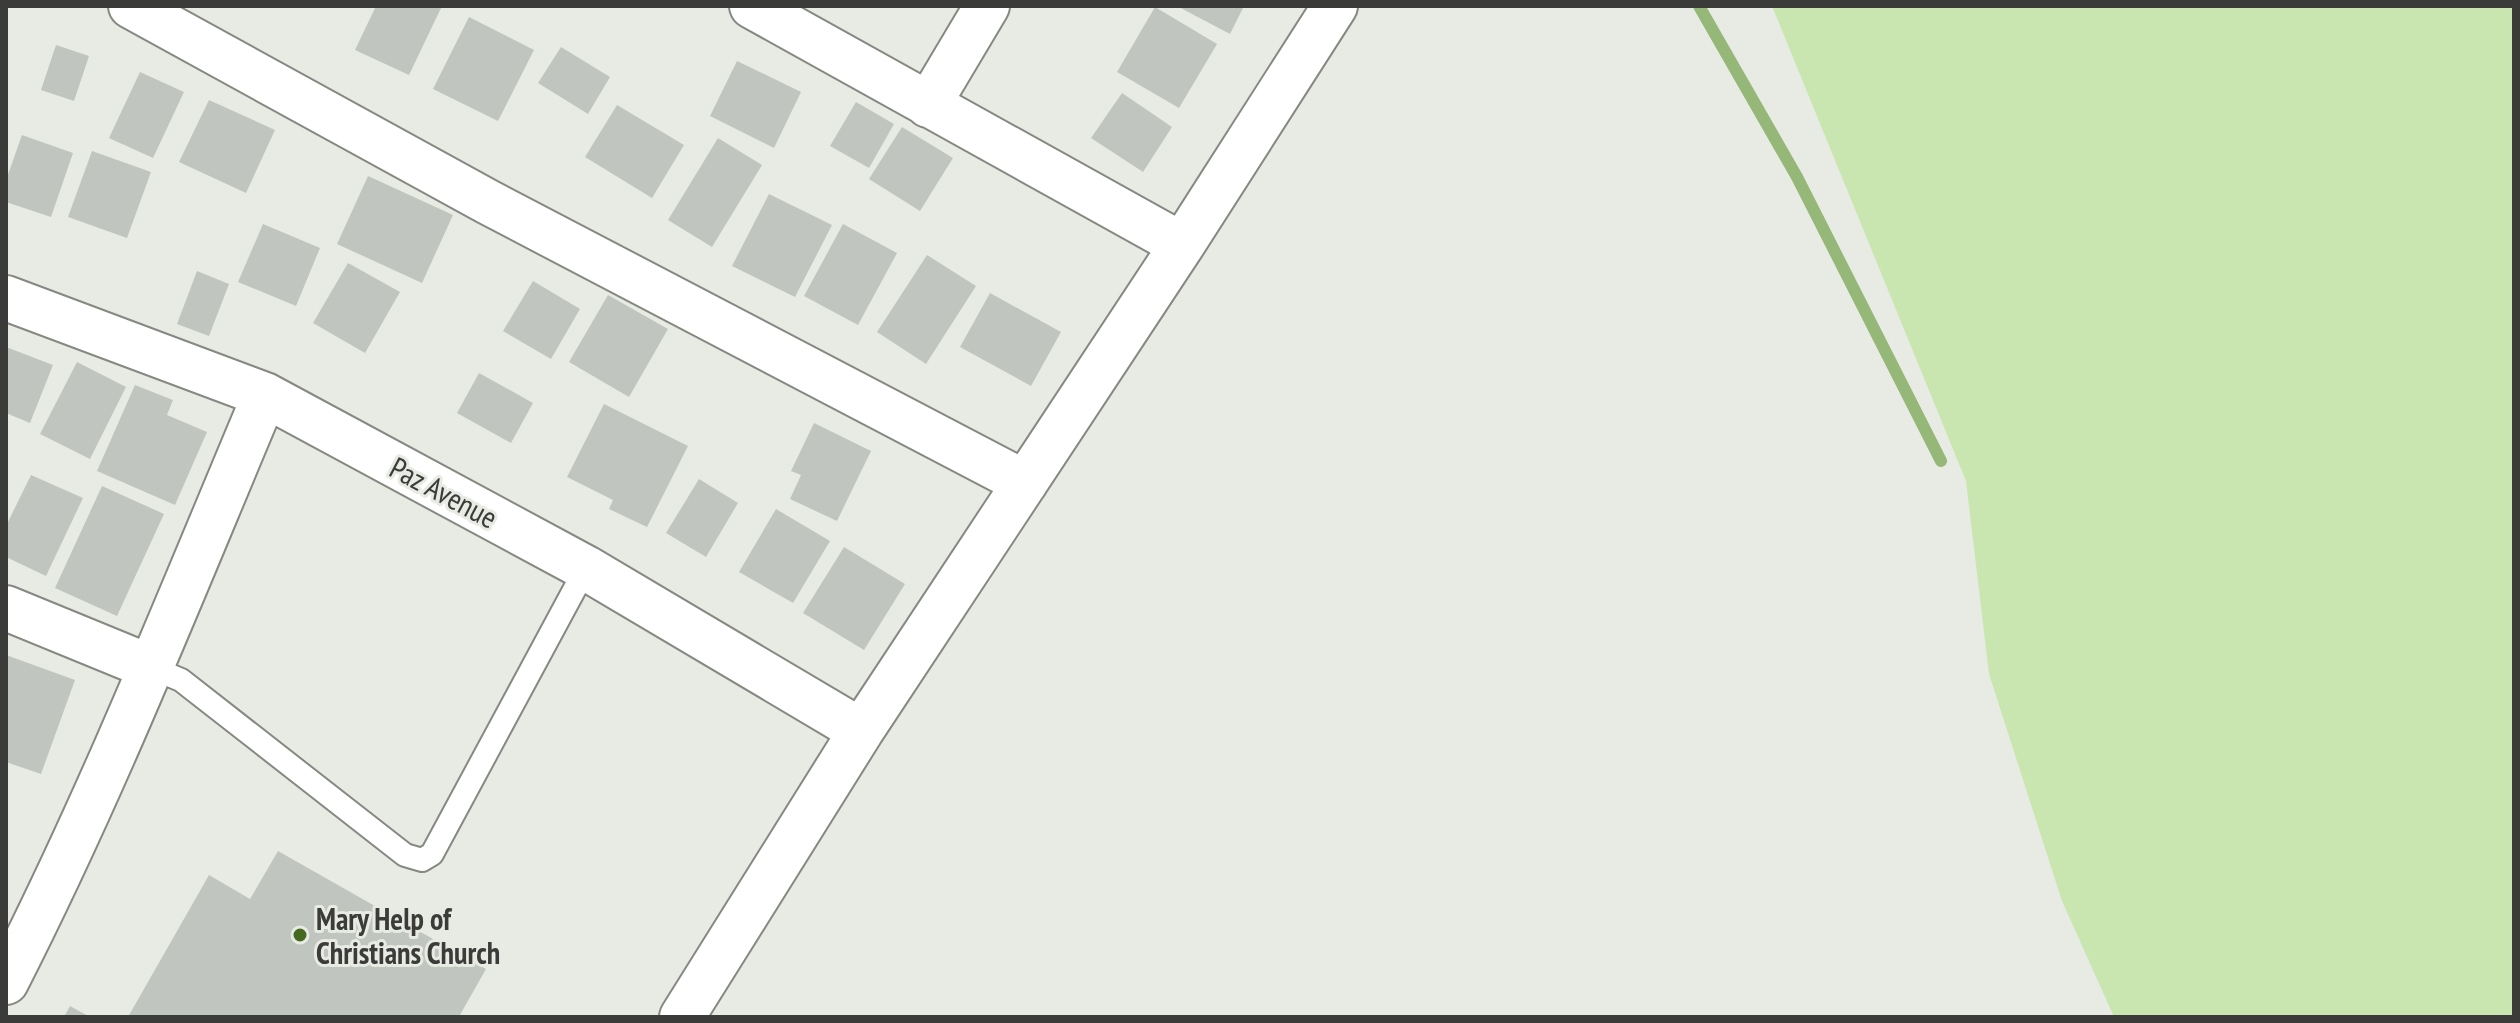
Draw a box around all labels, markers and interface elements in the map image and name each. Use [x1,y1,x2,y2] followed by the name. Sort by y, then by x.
[384,447,504,537] street label: Paz Avenue
[316,899,500,972] place label: Mary Help of Christians Church
[291,926,309,944] marker: Mary Help of Christians Church

